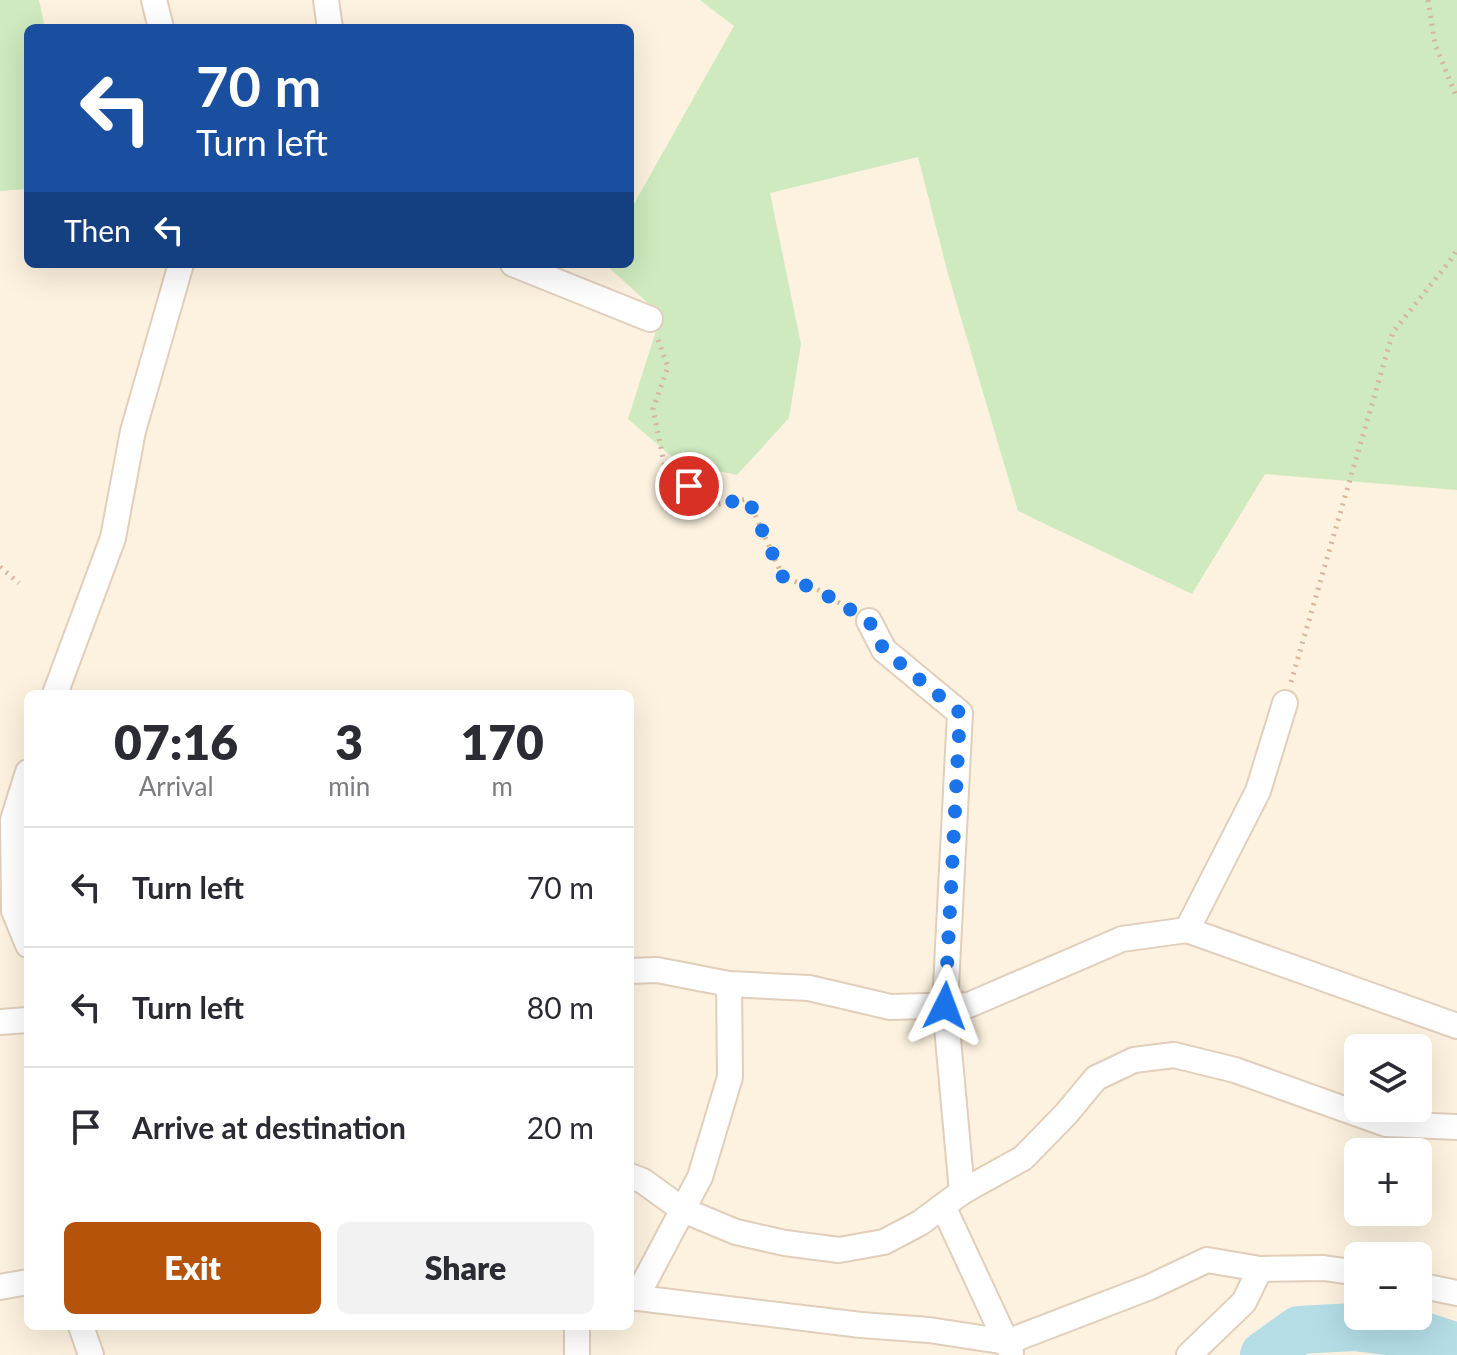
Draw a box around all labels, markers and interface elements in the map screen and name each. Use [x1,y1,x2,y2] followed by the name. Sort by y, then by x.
[196,52,321,119] text: 70 m
[64,56,168,160] icon: left
[196,120,328,164] text: Turn left
[147,208,191,252] icon: left
[64,212,131,248] text: Then
[655,452,723,520] pin
[667,464,711,508] icon: arrive
[114,713,238,770] text: 07:16
[335,713,363,770] text: 3
[460,713,544,770] text: 170
[139,770,214,802] text: Arrival
[328,770,370,802] text: min
[491,770,513,802] text: m
[64,865,108,909] icon: left
[132,869,244,905] text: Turn left
[527,869,594,905] text: 70 m
[903,964,987,1048] position arrow
[64,985,108,1029] icon: left
[132,989,244,1025] text: Turn left
[527,989,594,1025] text: 80 m
[1344,1034,1432,1330] map controls
[1344,1034,1432,1122] button: layers
[64,1105,108,1149] icon: arrive
[132,1109,406,1145] text: Arrive at destination
[527,1109,594,1145] text: 20 m
[1344,1138,1432,1226] button: +
[64,1222,321,1314] button: Exit
[337,1222,594,1314] button: Share
[1344,1242,1432,1330] button: −

